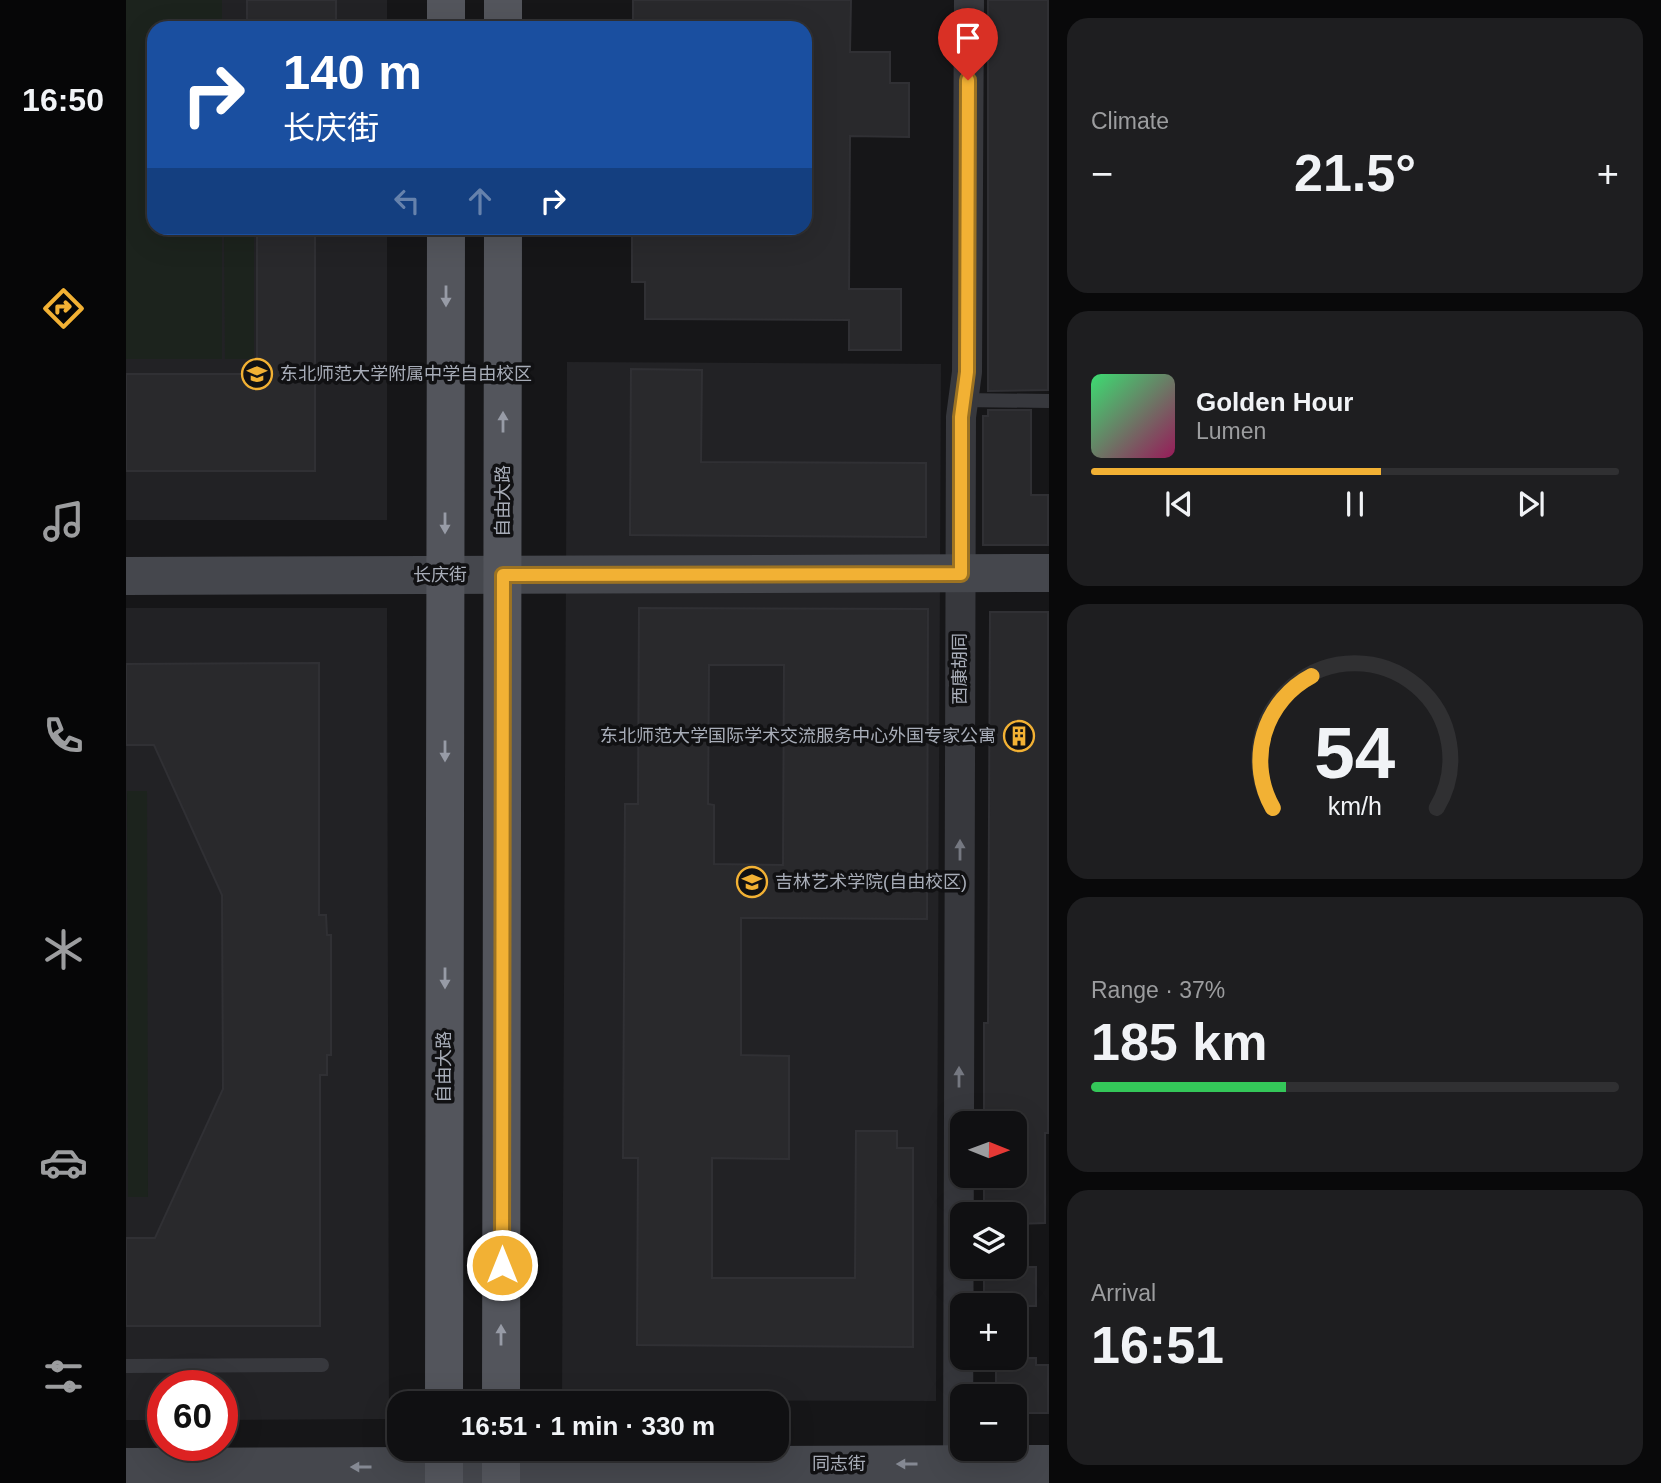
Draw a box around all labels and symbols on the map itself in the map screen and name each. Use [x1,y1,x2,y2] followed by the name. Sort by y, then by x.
[938,8,998,80] pin
[440,285,452,307] one-way arrow
[240,357,274,391] school or university icon: 东北师范大学附属中学自由校区
[280,364,532,384] place label: 东北师范大学附属中学自由校区
[497,411,509,433] one-way arrow
[493,465,513,537] street label: 自由大路
[439,512,451,534] one-way arrow
[413,565,467,585] street label: 长庆街
[950,633,970,705] street label: 西康胡同
[1002,719,1036,753] building icon: 东北师范大学国际学术交流服务中心外国专家公寓
[600,726,996,746] place label: 东北师范大学国际学术交流服务中心外国专家公寓
[439,740,451,762] one-way arrow
[954,839,966,861] one-way arrow
[735,865,769,899] school or university icon: 吉林艺术学院(自由校区)
[775,872,967,892] place label: 吉林艺术学院(自由校区)
[439,967,451,989] one-way arrow
[434,1031,454,1103] street label: 自由大路
[953,1066,965,1088] one-way arrow
[950,1111,1027,1188] north arrow
[465,1228,539,1302] position arrow
[495,1324,507,1346] one-way arrow
[147,1370,238,1461] speed limit sign: 60
[812,1454,866,1474] street label: 同志街
[896,1458,918,1470] one-way arrow
[350,1461,372,1473] one-way arrow

